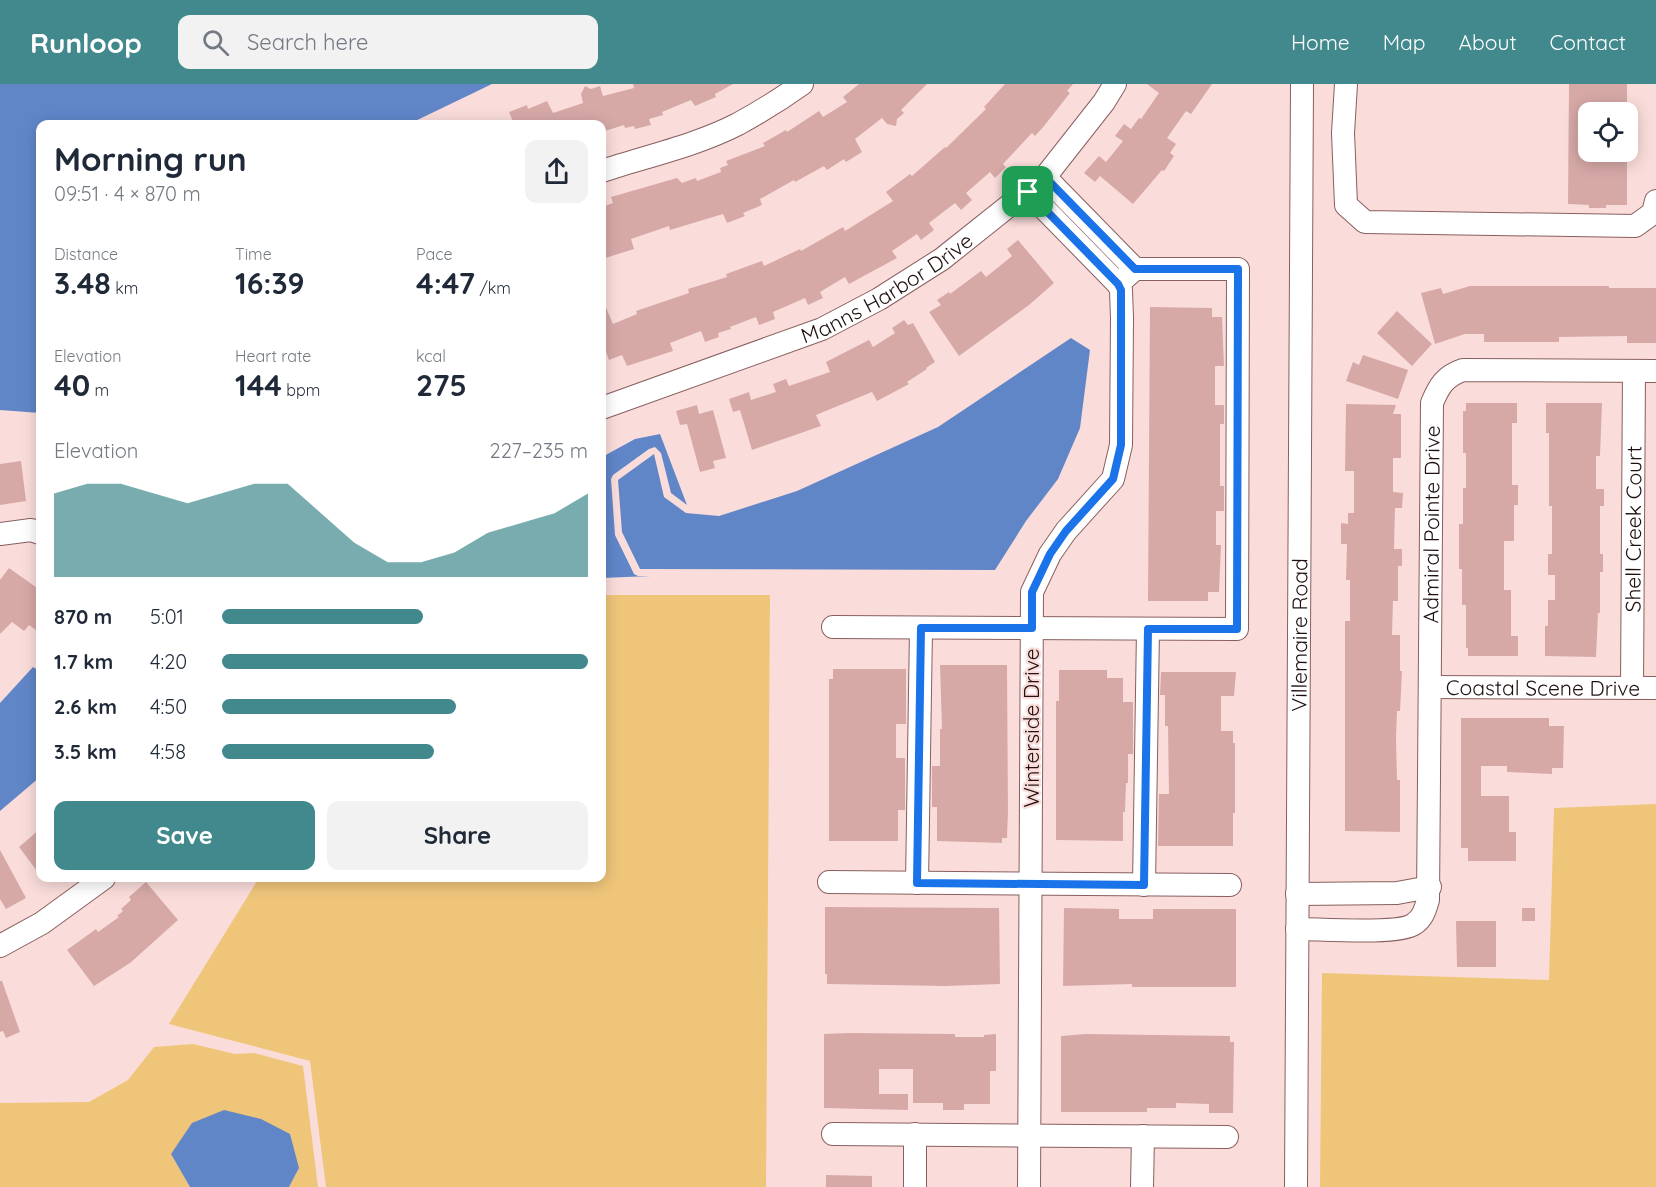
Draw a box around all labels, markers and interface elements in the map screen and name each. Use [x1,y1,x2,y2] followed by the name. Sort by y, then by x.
[178,15,598,69] search box
[30,25,142,60] text: Runloop
[199,26,232,59] icon: search
[247,28,368,56] text: Search here
[1291,29,1350,55] text: Home
[1383,29,1426,55] text: Map
[1459,29,1517,55] text: About
[1550,29,1626,55] text: Contact
[1578,102,1638,162] map controls
[1578,102,1638,162] button: locate
[54,138,247,179] text: Morning run
[525,140,588,203] button: share
[1002,166,1053,217] pin
[1011,175,1044,208] icon: arrive
[54,181,201,206] text: 09:51 · 4 × 870 m
[797,227,978,349] street label: Manns Harbor Drive
[54,244,118,264] text: Distance
[235,244,272,264] text: Time
[416,244,452,264] text: Pace
[54,264,111,302] text: 3.48
[235,264,305,302] text: 16:39
[416,264,475,302] text: 4:47
[111,278,138,298] text: km
[475,278,511,298] text: /km
[54,346,121,366] text: Elevation
[235,346,311,366] text: Heart rate
[416,346,446,366] text: kcal
[54,366,90,404] text: 40
[235,366,282,404] text: 144
[416,366,467,404] text: 275
[90,380,109,400] text: m
[282,380,320,400] text: bpm
[1417,425,1445,623] street label: Admiral Pointe Drive
[54,438,138,463] text: Elevation
[490,438,588,463] text: 227–235 m
[1619,446,1647,612] street label: Shell Creek Court
[1286,558,1312,712] street label: Villemaire Road
[54,604,112,629] text: 870 m
[150,604,184,629] text: 5:01
[1018,648,1044,808] street label: Winterside Drive
[54,649,113,674] text: 1.7 km
[150,649,187,674] text: 4:20
[1446,674,1640,701] street label: Coastal Scene Drive
[54,694,117,719] text: 2.6 km
[150,694,187,719] text: 4:50
[54,739,117,764] text: 3.5 km
[150,739,186,764] text: 4:58
[54,801,315,870] button: Save
[327,801,588,870] button: Share

